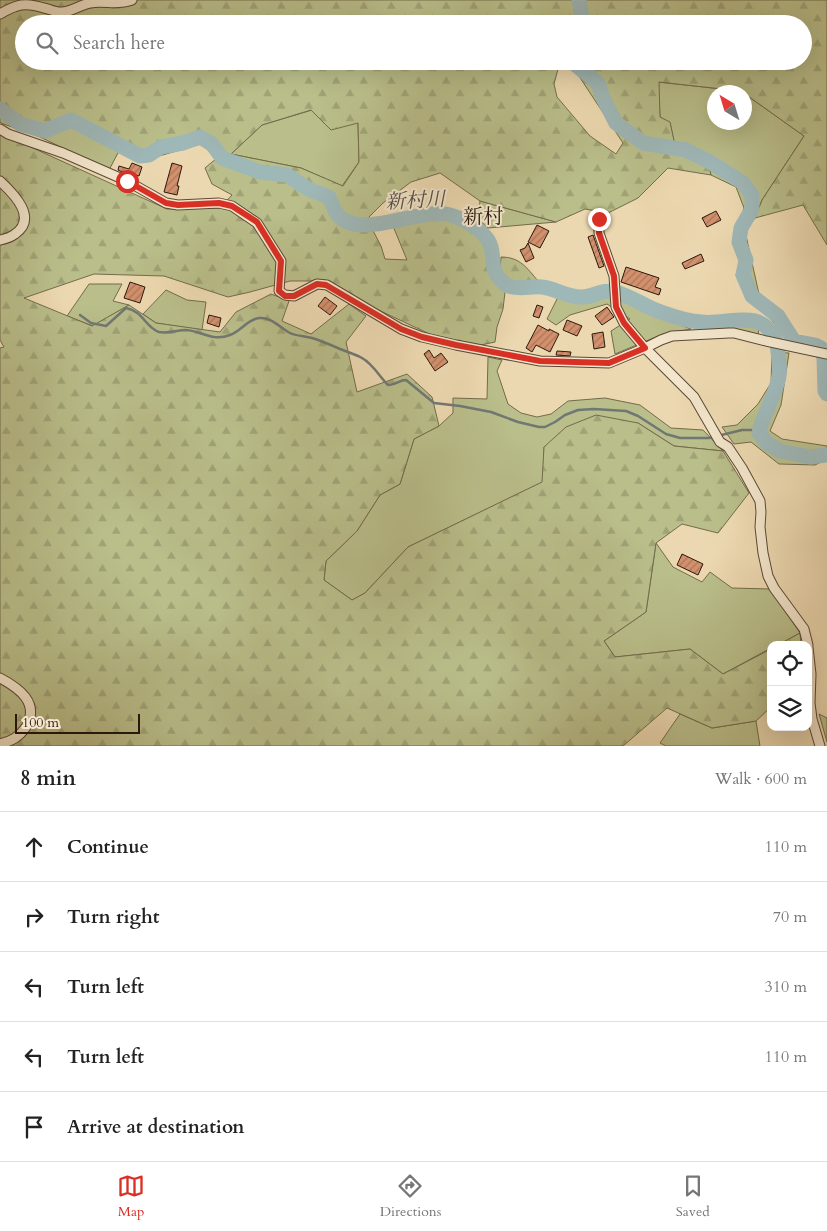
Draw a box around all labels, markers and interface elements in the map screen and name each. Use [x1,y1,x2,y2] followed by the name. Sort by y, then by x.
[15,15,812,70] search box
[33,29,61,57] icon: search
[73,30,165,56] text: Search here
[707,85,752,130] north arrow
[116,170,139,193] route start
[384,185,448,216] water label: 新村川
[463,203,503,230] district label: 新村
[588,208,611,231] route end
[767,641,812,731] map controls
[767,641,812,686] button: locate
[767,686,812,731] button: layers
[15,711,140,734] scale bar
[22,713,59,732] text: 100 m
[20,764,76,793] text: 8 min
[715,768,807,790] text: Walk · 600 m
[20,833,48,861] icon: ahead
[67,834,149,860] text: Continue
[765,836,807,858] text: 110 m
[20,903,48,931] icon: right
[67,904,159,930] text: Turn right
[773,906,807,928] text: 70 m
[20,973,48,1001] icon: left
[67,974,144,1000] text: Turn left
[765,976,807,998] text: 310 m
[20,1043,48,1071] icon: left
[67,1044,144,1070] text: Turn left
[765,1046,807,1068] text: 110 m
[20,1113,48,1141] icon: arrive
[67,1114,244,1140] text: Arrive at destination
[117,1172,145,1221] tab: Map
[380,1172,441,1221] tab: Directions
[676,1172,710,1221] tab: Saved

